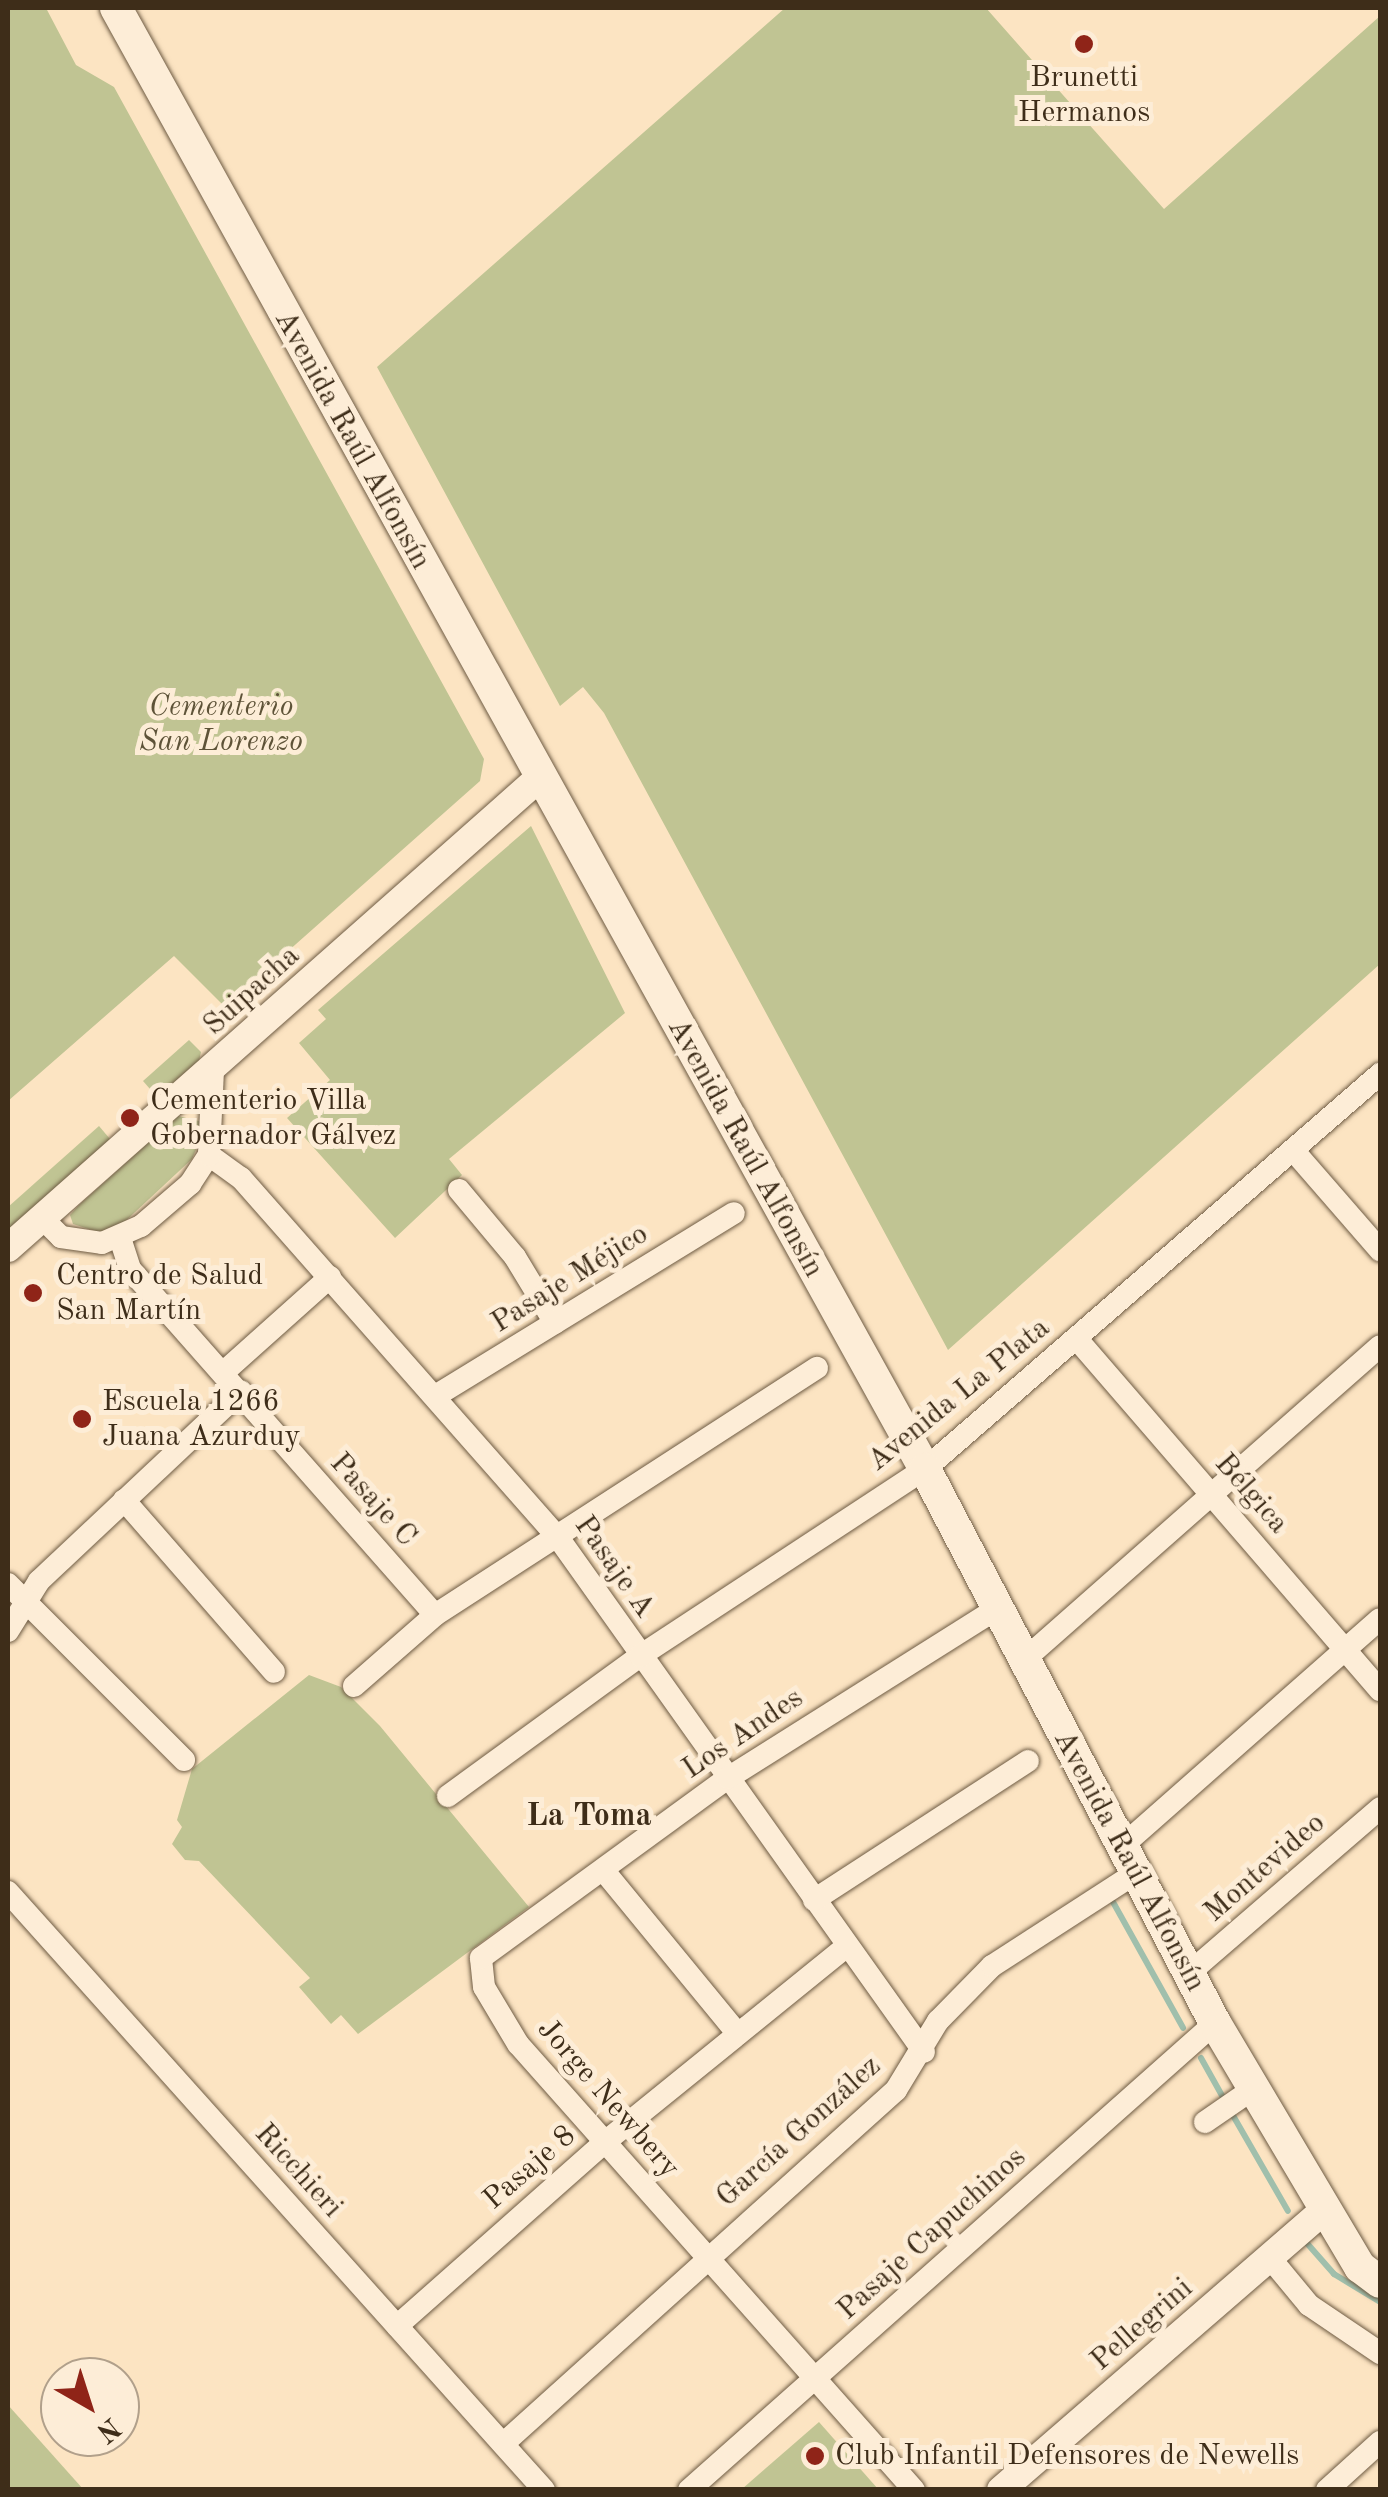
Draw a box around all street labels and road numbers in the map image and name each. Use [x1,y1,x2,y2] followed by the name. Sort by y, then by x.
[266,304,438,576] street label: Avenida Raúl Alfonsín
[196,938,308,1044] street label: Suipacha
[659,1012,831,1284] street label: Avenida Raúl Alfonsín
[485,1217,655,1341] street label: Pasaje Méjico
[860,1310,1058,1480] street label: Avenida La Plata
[322,1446,424,1554] street label: Pasaje C
[1206,1446,1296,1542] street label: Bélgica
[566,1509,662,1625] street label: Pasaje A
[676,1680,810,1788] street label: Los Andes
[1045,1724,1213,1998] street label: Avenida Raúl Alfonsín
[1197,1806,1333,1930] street label: Montevideo
[529,2012,687,2186] street label: Jorge Newbery
[709,2049,889,2215] street label: García González
[246,2116,350,2226] street label: Ricchieri
[476,2118,584,2218] street label: Pasaje 8
[830,2140,1034,2328] street label: Pasaje Capuchinos
[1084,2271,1200,2379] street label: Pellegrini

